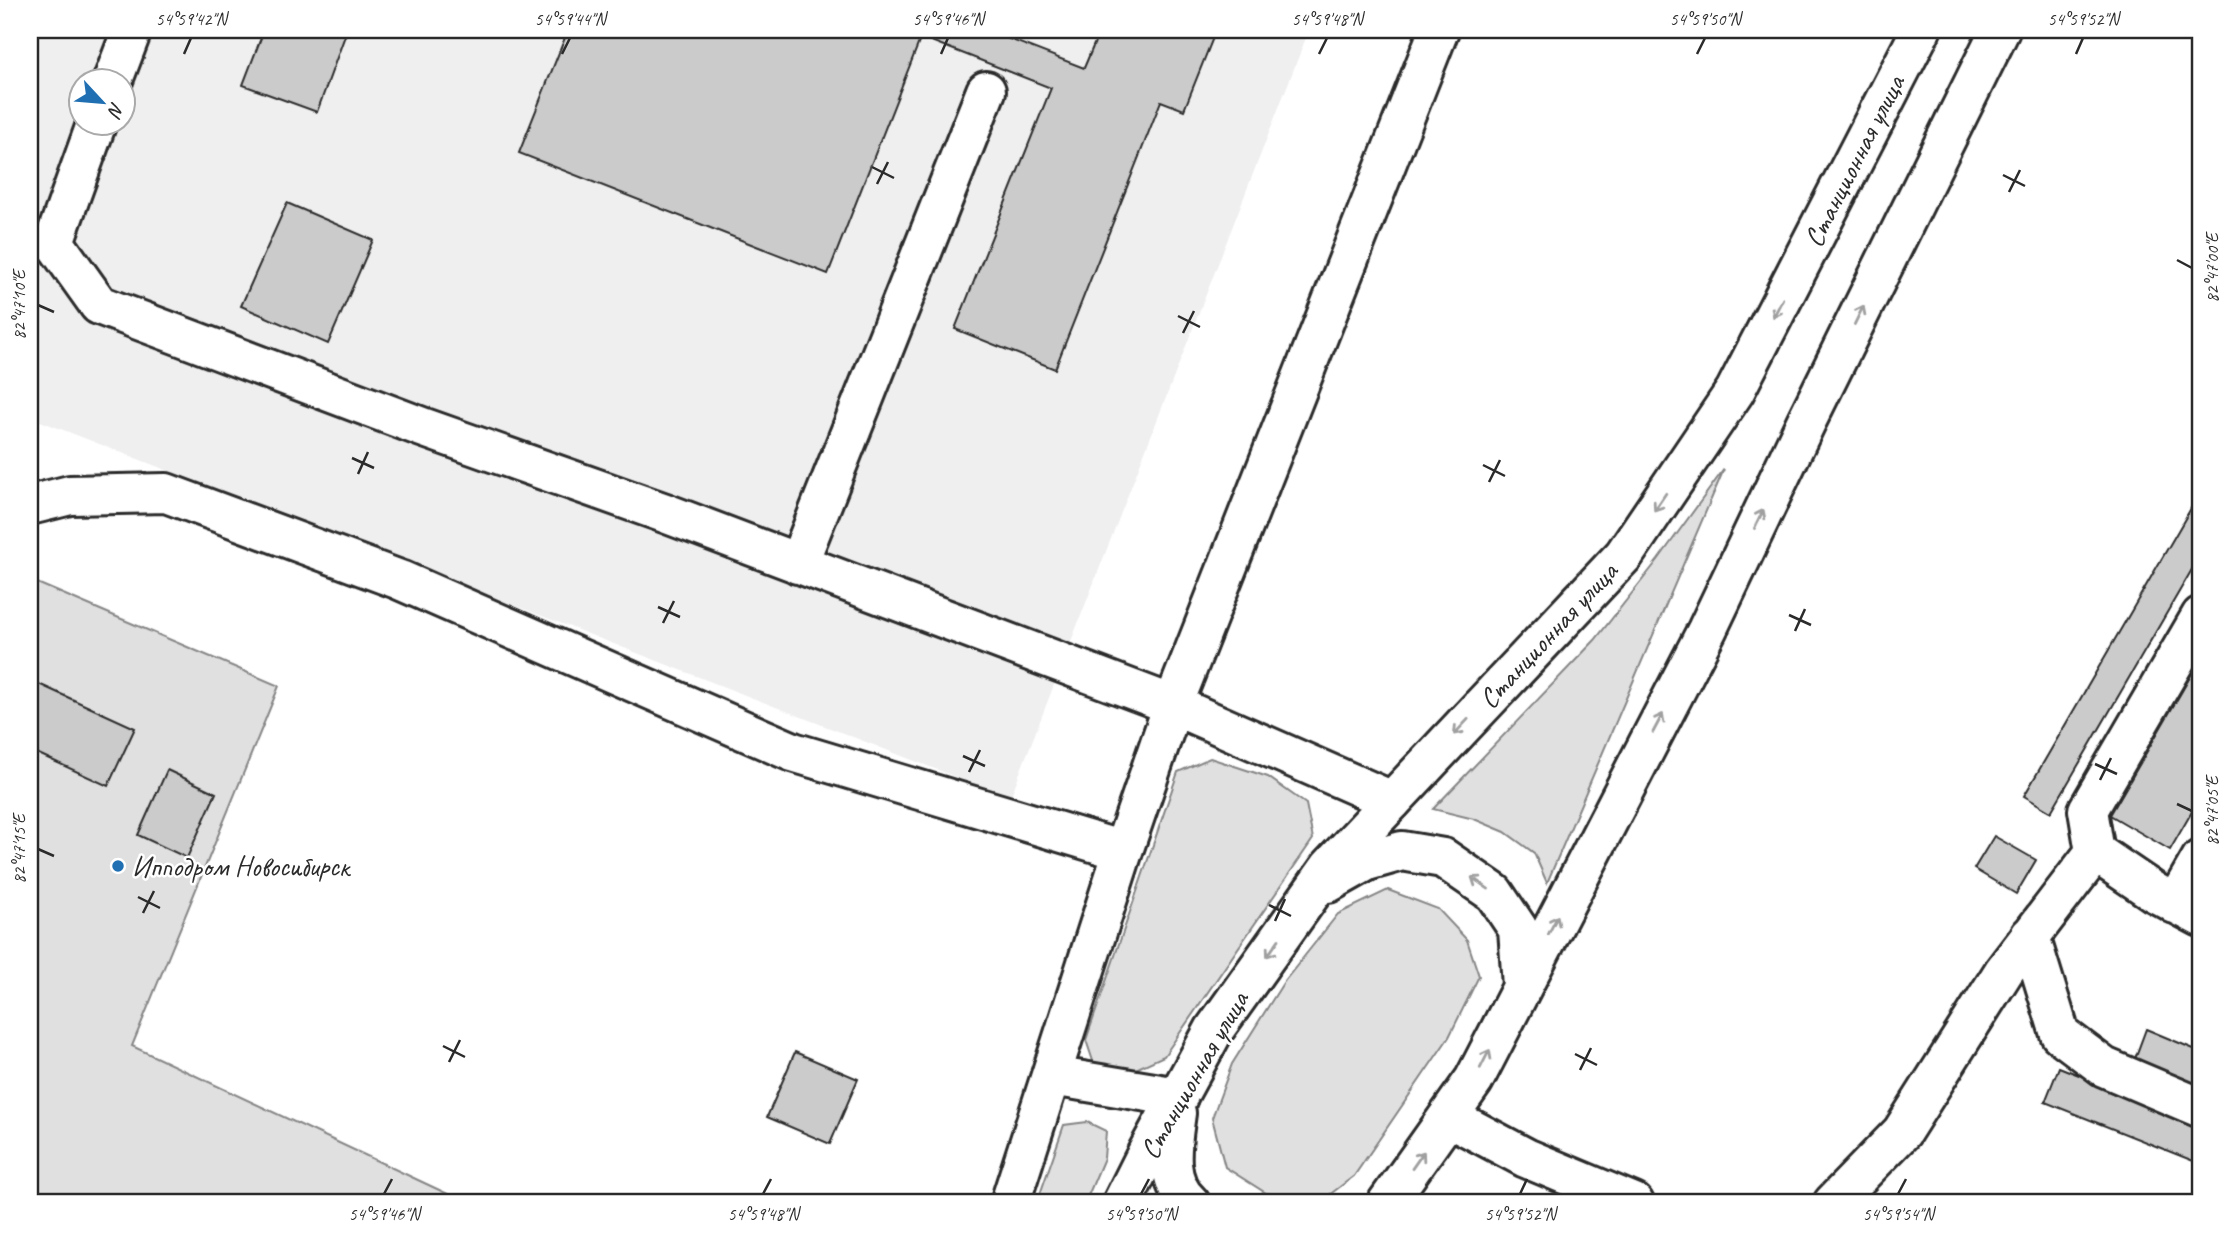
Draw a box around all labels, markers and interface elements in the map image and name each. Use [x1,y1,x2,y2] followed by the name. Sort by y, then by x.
[156,8,230,30] text: 54°59'42"N
[535,8,609,30] text: 54°59'44"N
[913,8,987,30] text: 54°59'46"N
[1292,8,1366,30] text: 54°59'48"N
[1670,8,1744,30] text: 54°59'50"N
[2048,8,2122,30] text: 54°59'52"N
[66,66,136,136] north arrow
[1796,68,1913,253] street label: Станционная улица
[102,98,130,122] text: N
[2201,231,2223,303] text: 82°47'00"E
[8,268,30,340] text: 82°47'10"E
[1770,297,1784,318] one-way arrow
[1853,305,1867,326] one-way arrow
[1653,492,1667,511] one-way arrow
[1753,509,1767,530] one-way arrow
[1471,553,1626,716] street label: Станционная улица
[1652,713,1665,734] one-way arrow
[1452,719,1469,736] one-way arrow
[2201,774,2223,846] text: 82°47'05"E
[8,812,30,884] text: 82°47'15"E
[132,849,352,884] place label: Ипподром Новосибирск
[110,858,126,874] marker: Ипподром Новосибирск
[1471,876,1490,890] one-way arrow
[1547,915,1561,936] one-way arrow
[1266,938,1280,957] one-way arrow
[1132,983,1257,1165] street label: Станционная улица
[1478,1049,1492,1070] one-way arrow
[1411,1151,1425,1170] one-way arrow
[349,1203,423,1225] text: 54°59'46"N
[728,1203,802,1225] text: 54°59'48"N
[1106,1203,1180,1225] text: 54°59'50"N
[1485,1203,1559,1225] text: 54°59'52"N
[1863,1203,1937,1225] text: 54°59'54"N

